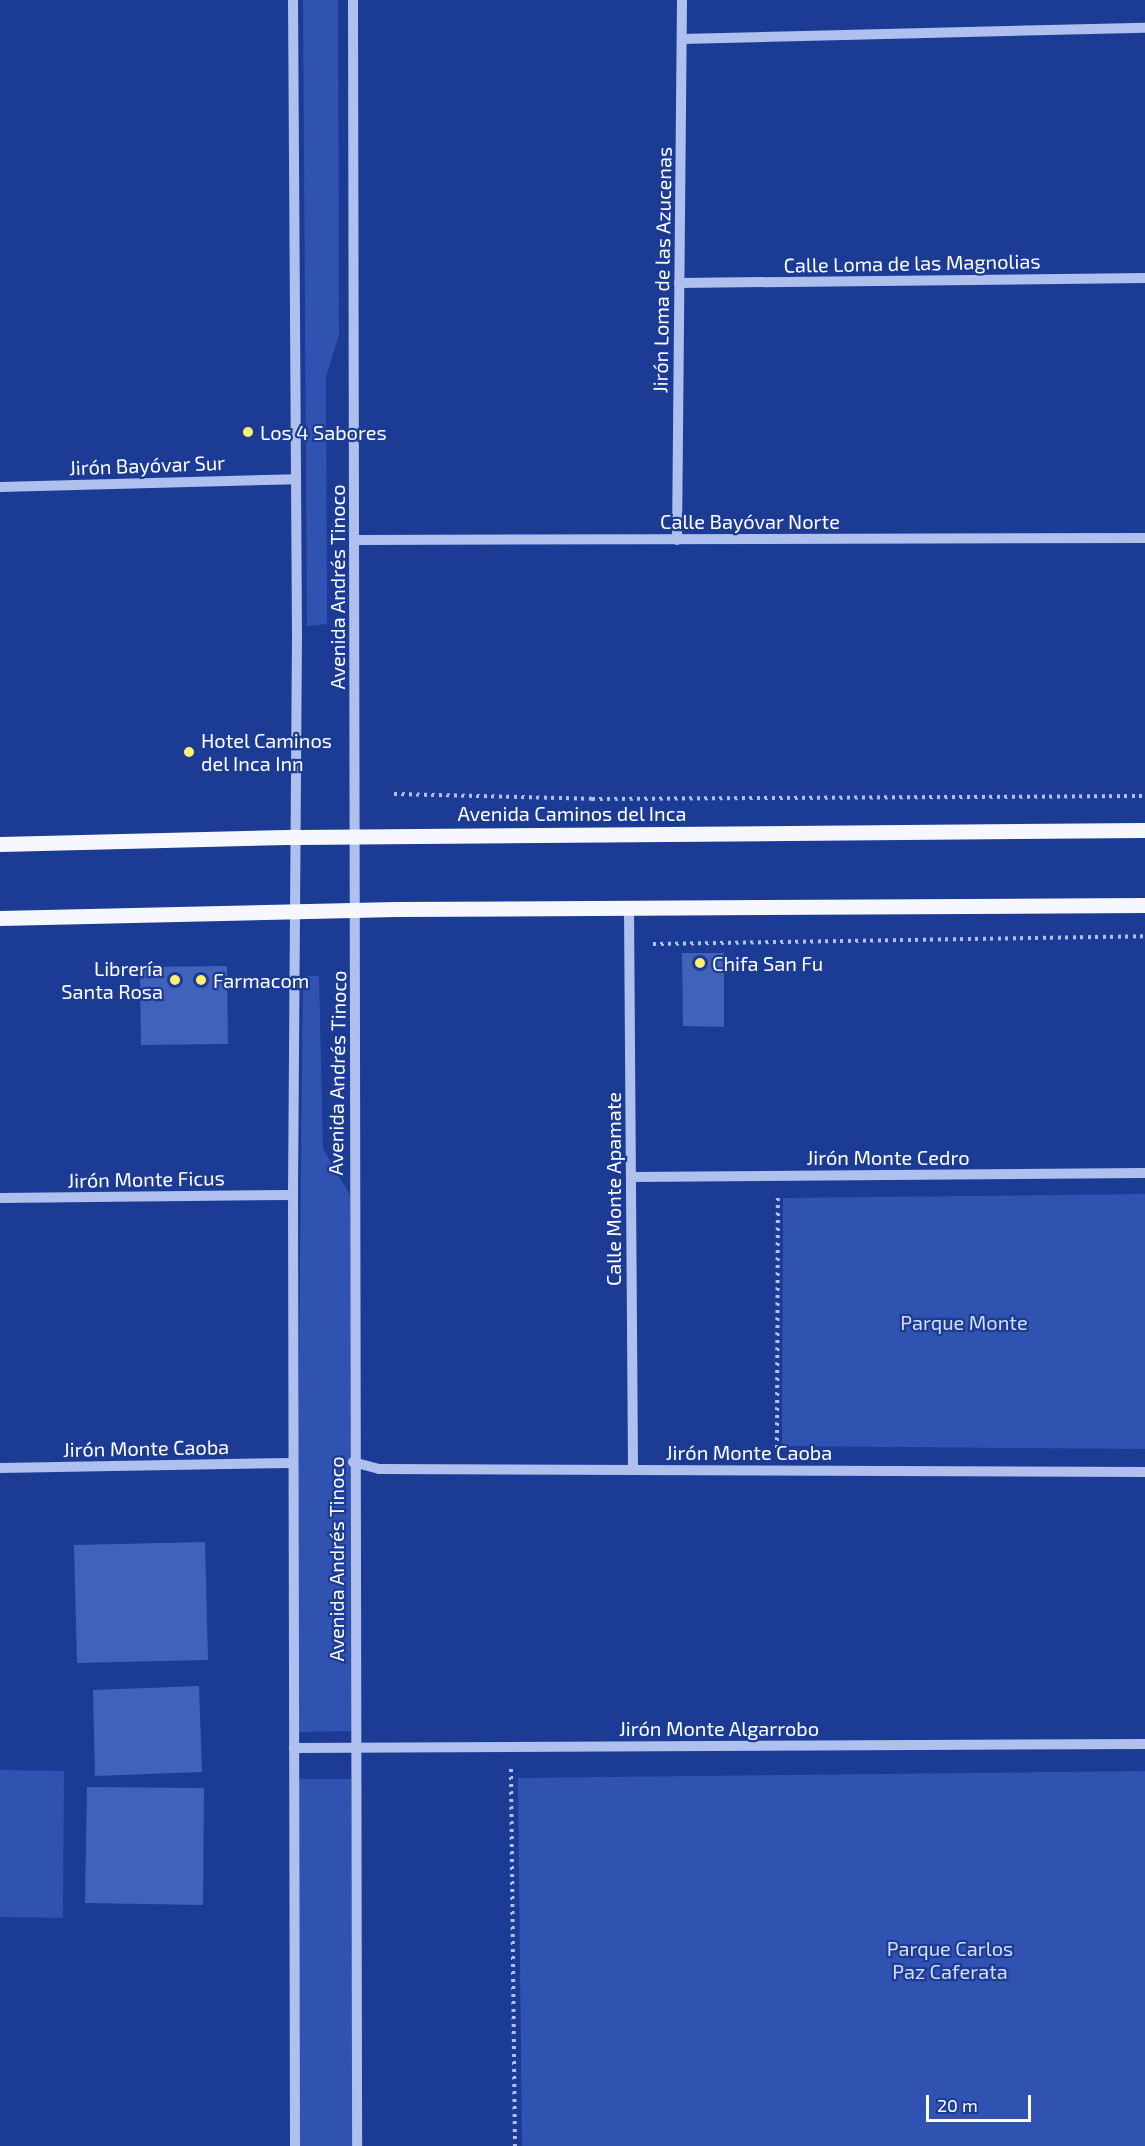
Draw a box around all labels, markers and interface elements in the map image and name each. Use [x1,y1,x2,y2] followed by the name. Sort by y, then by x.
[648,146,676,394] street label: Jirón Loma de las Azucenas
[783,249,1041,277] street label: Calle Loma de las Magnolias
[260,420,387,444] place label: Los 4 Sabores
[241,425,255,439] marker: Los 4 Sabores
[68,450,226,480] street label: Jirón Bayóvar Sur
[325,484,349,690] street label: Avenida Andrés Tinoco
[660,509,840,533] street label: Calle Bayóvar Norte
[201,728,332,775] place label: Hotel Caminos del Inca Inn
[182,745,196,759] marker: Hotel Caminos del Inca Inn
[457,801,687,825] street label: Avenida Caminos del Inca
[712,951,823,975] place label: Chifa San Fu
[693,956,707,970] marker: Chifa San Fu
[61,957,163,1004] place label: Librería Santa Rosa
[213,968,309,992] place label: Farmacom
[323,970,351,1176] street label: Avenida Andrés Tinoco
[168,973,182,987] marker: Librería Santa Rosa
[194,973,208,987] marker: Farmacom
[601,1092,625,1286] street label: Calle Monte Apamate
[806,1145,970,1169] street label: Jirón Monte Cedro
[67,1166,225,1192] street label: Jirón Monte Ficus
[900,1310,1028,1334] park label: Parque Monte
[63,1435,229,1461] street label: Jirón Monte Caoba
[666,1440,832,1464] street label: Jirón Monte Caoba
[324,1456,348,1662] street label: Avenida Andrés Tinoco
[619,1716,819,1740] street label: Jirón Monte Algarrobo
[887,1936,1013,1983] park label: Parque Carlos Paz Caferata
[929,2083,1034,2121] scale bar
[937,2094,978,2116] text: 20 m

